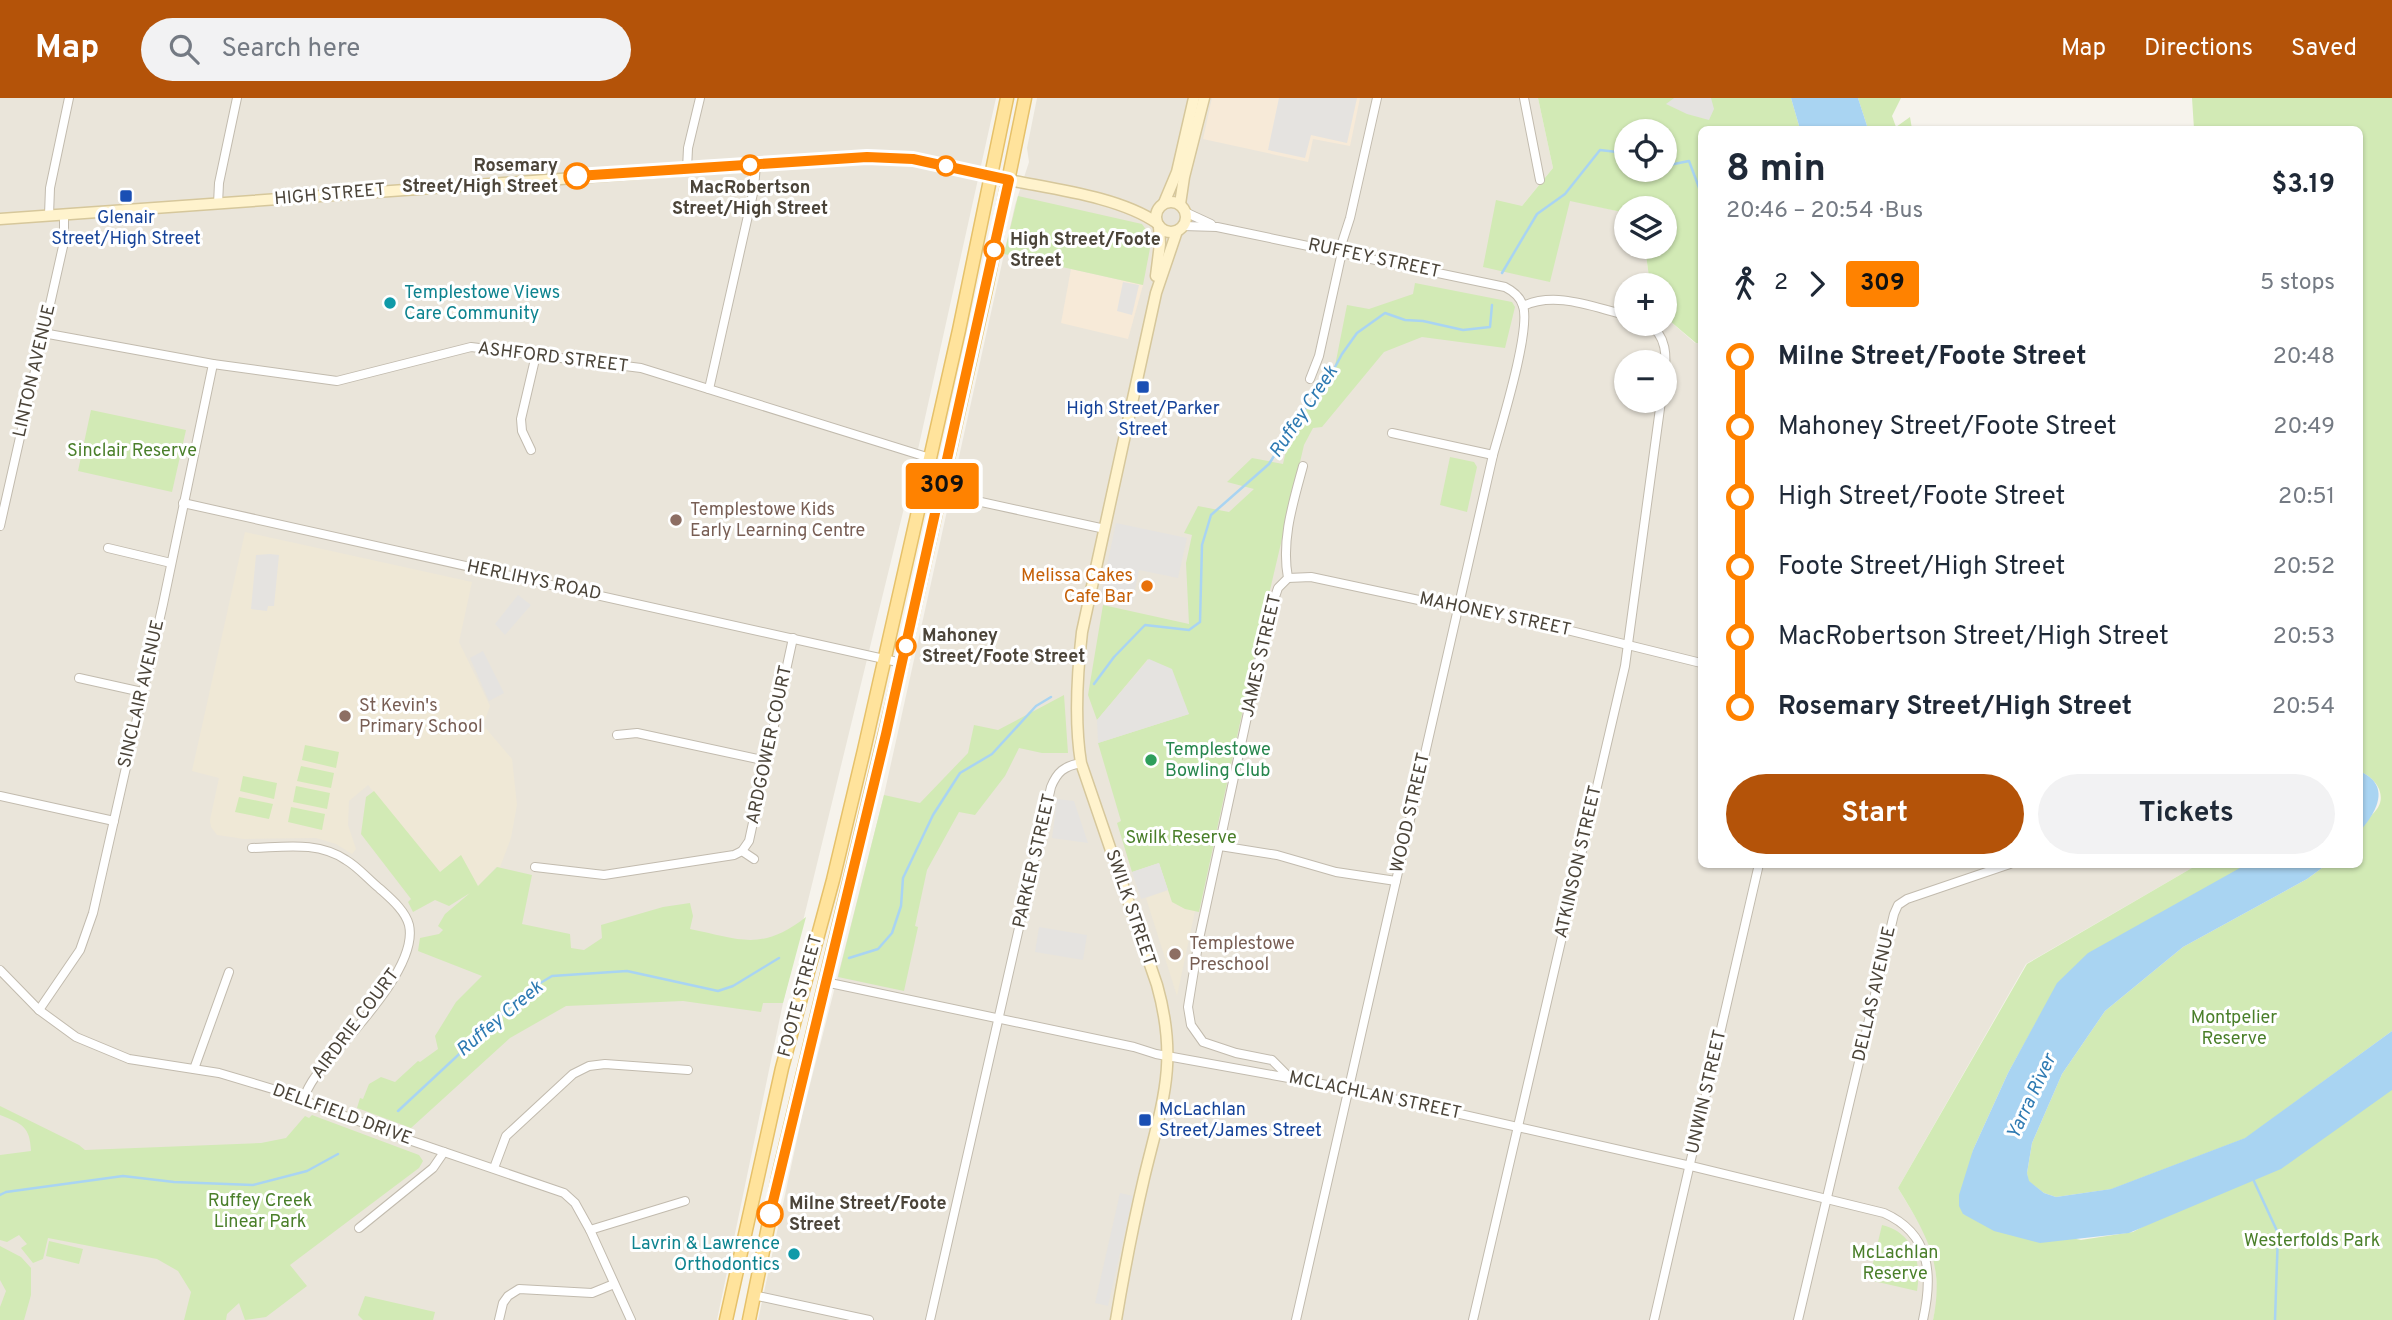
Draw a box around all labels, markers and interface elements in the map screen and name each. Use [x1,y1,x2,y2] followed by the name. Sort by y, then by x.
[141,18,631,81] search box
[35,28,99,70] text: Map
[165,30,203,68] icon: search
[221,33,360,66] text: Search here
[2061,34,2106,64] text: Map
[2144,34,2253,64] text: Directions
[2291,34,2357,64] text: Saved
[1614,119,1677,413] map controls
[1614,119,1677,182] button: locate
[1726,146,1826,195] text: 8 min
[402,155,558,199] place label: Rosemary Street/High Street
[740,155,760,175] marker: MacRobertson Street/High Street
[936,156,956,176] unlabelled marker
[564,163,590,189] marker: Rosemary Street/High Street
[2272,169,2335,202] text: $3.19
[672,177,828,221] place label: MacRobertson Street/High Street
[273,179,387,211] street label: HIGH STREET
[118,188,134,204] marker: Glenair Street/High Street
[1614,196,1677,259] button: layers
[1726,197,1923,226] text: 20:46 – 20:54 · Bus
[51,207,201,251] place label: Glenair Street/High Street
[1010,229,1161,273] place label: High Street/Foote Street
[1306,234,1442,284] street label: RUFFEY STREET
[984,240,1004,260] marker: High Street/Foote Street
[1726,265,1764,303] icon: walk
[1798,265,1836,303] icon: forward
[1774,269,1788,298] text: 2
[1860,269,1905,299] text: 309
[2260,269,2335,298] text: 5 stops
[1614,273,1677,336] button: +
[404,282,560,326] place label: Templestowe Views Care Community
[382,295,398,311] marker: Templestowe Views Care Community
[9,302,61,440] street label: LINTON AVENUE
[476,337,630,379] street label: ASHFORD STREET
[1778,341,2086,374] text: Milne Street/Foote Street
[2273,343,2335,372] text: 20:48
[1614,350,1677,413] button: −
[1264,361,1344,463] water label: Ruffey Creek
[1135,379,1151,395] marker: High Street/Parker Street
[1066,398,1220,442] place label: High Street/Parker Street
[1778,411,2117,444] text: Mahoney Street/Foote Street
[2273,413,2335,442] text: 20:49
[67,440,197,463] park label: Sinclair Reserve
[902,463,982,509] line badge: 309
[920,471,964,501] text: 309
[1778,481,2065,514] text: High Street/Foote Street
[2278,483,2335,512] text: 20:51
[690,499,865,543] place label: Templestowe Kids Early Learning Centre
[668,512,684,528] marker: Templestowe Kids Early Learning Centre
[1778,551,2065,584] text: Foote Street/High Street
[2273,553,2335,582] text: 20:52
[465,556,603,606] street label: HERLIHYS ROAD
[1021,565,1133,609] place label: Melissa Cakes Cafe Bar
[1139,578,1155,594] marker: Melissa Cakes Cafe Bar
[1417,588,1573,642] street label: MAHONEY STREET
[1237,592,1287,720] street label: JAMES STREET
[114,618,170,770] street label: SINCLAIR AVENUE
[1778,621,2169,654] text: MacRobertson Street/High Street
[2273,623,2335,652] text: 20:53
[922,625,1085,669] place label: Mahoney Street/Foote Street
[896,636,916,656] marker: Mahoney Street/Foote Street
[742,663,798,827] street label: ARDGOWER COURT
[1778,691,2132,724] text: Rosemary Street/High Street
[2272,693,2335,722] text: 20:54
[359,695,483,739] place label: St Kevin's Primary School
[337,708,353,724] marker: St Kevin's Primary School
[1165,739,1271,783] place label: Templestowe Bowling Club
[1386,751,1436,875] street label: WOOD STREET
[1143,752,1159,768] marker: Templestowe Bowling Club
[1726,774,2024,854] button: Start
[2038,774,2335,854] button: Tickets
[1550,784,1608,940] street label: ATKINSON STREET
[1008,792,1062,930] street label: PARKER STREET
[1125,827,1237,850] park label: Swilk Reserve
[1099,847,1161,969] street label: SWILK STREET
[1848,924,1902,1064] street label: DELLAS AVENUE
[774,932,828,1060] street label: FOOTE STREET
[1189,933,1295,977] place label: Templestowe Preschool
[1167,946,1183,962] marker: Templestowe Preschool
[307,964,405,1084] street label: AIRDRIE COURT
[452,975,549,1062] water label: Ruffey Creek
[2191,1007,2277,1051] park label: Montpelier Reserve
[1682,1028,1732,1156] street label: UNWIN STREET
[2002,1049,2063,1143] water label: Yarra River
[1287,1066,1463,1126] street label: MCLACHLAN STREET
[269,1079,415,1151] street label: DELLFIELD DRIVE
[1159,1099,1322,1143] place label: McLachlan Street/James Street
[1137,1112,1153,1128] marker: McLachlan Street/James Street
[208,1190,312,1234] park label: Ruffey Creek Linear Park
[789,1193,946,1237] place label: Milne Street/Foote Street
[757,1201,783,1227] marker: Milne Street/Foote Street
[2244,1230,2380,1253] park label: Westerfolds Park
[631,1233,780,1277] place label: Lavrin & Lawrence Orthodontics
[1852,1242,1939,1286] park label: McLachlan Reserve
[786,1246,802,1262] marker: Lavrin & Lawrence Orthodontics

